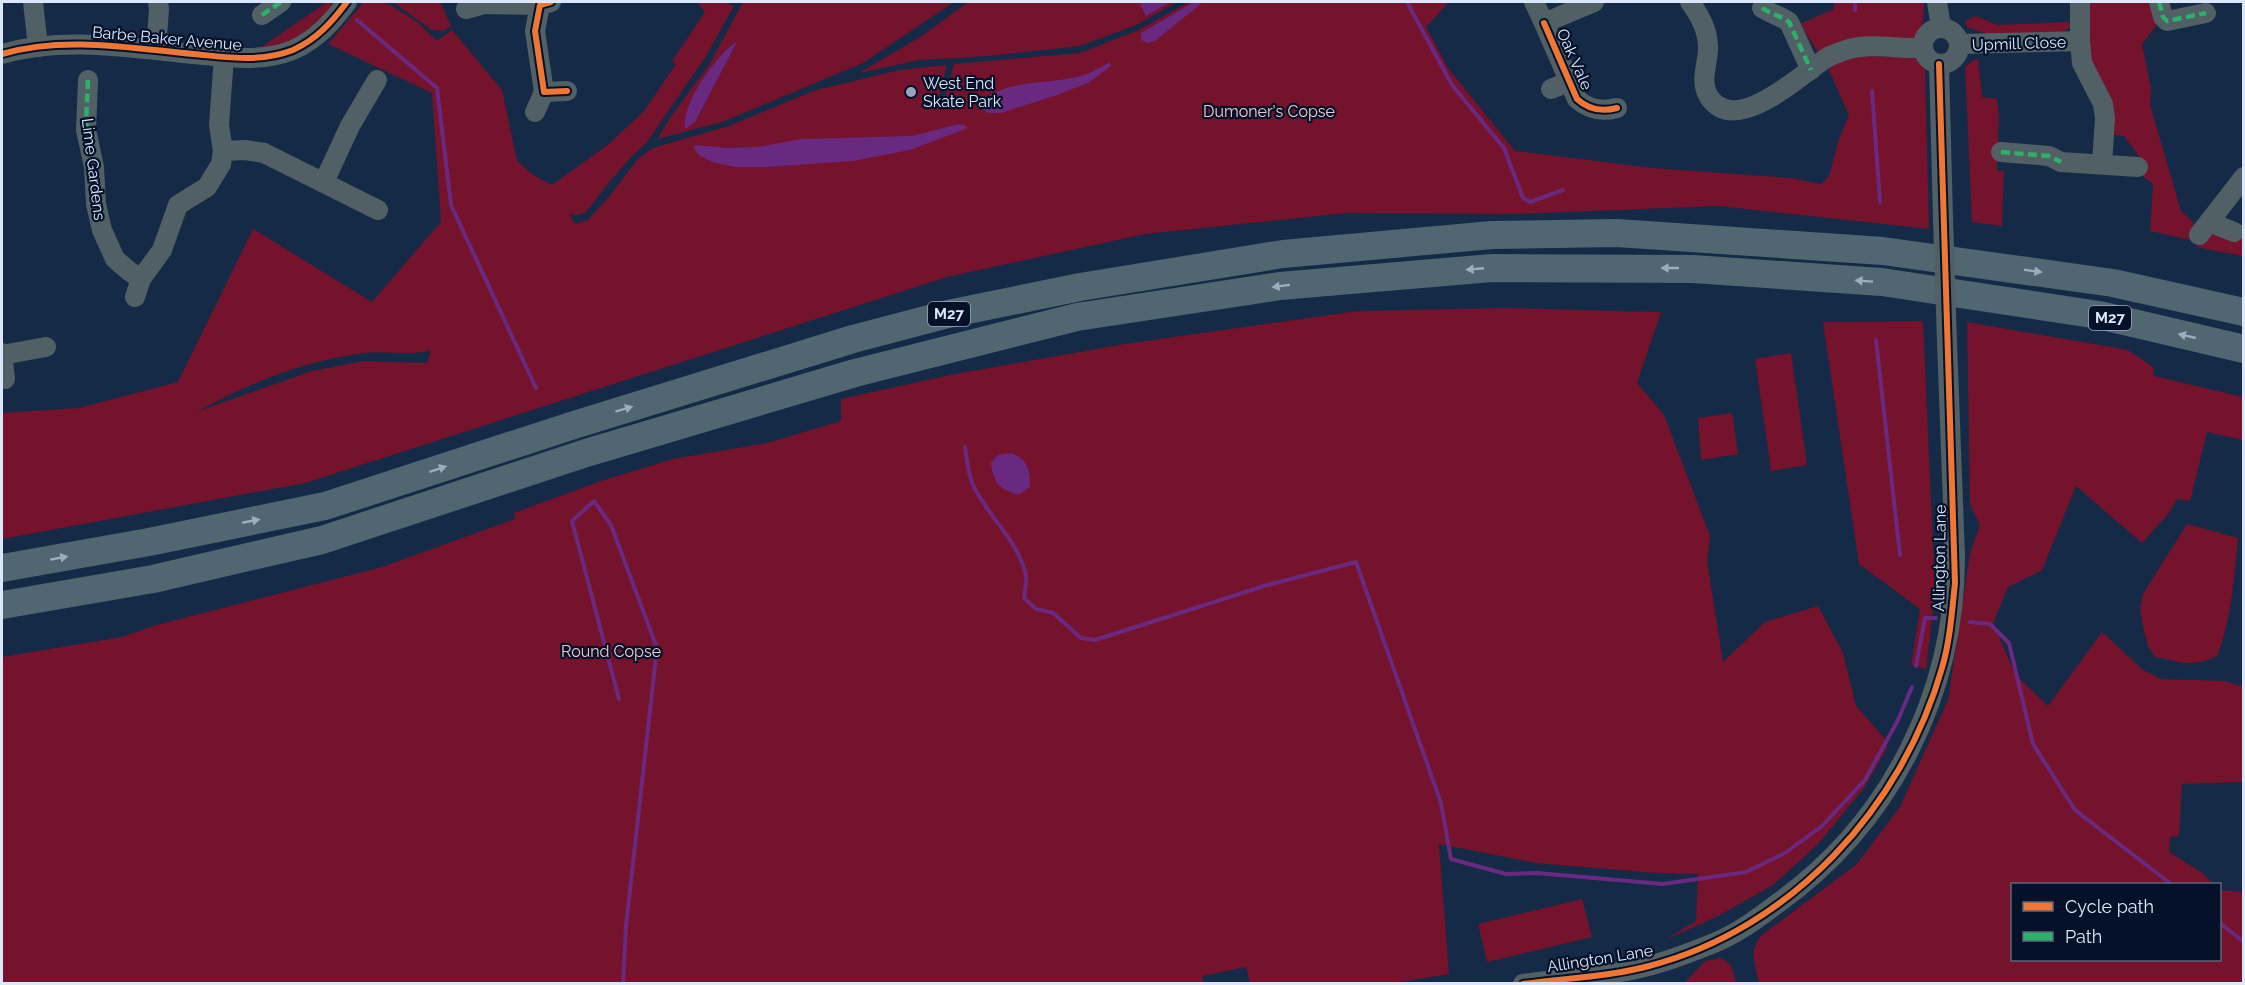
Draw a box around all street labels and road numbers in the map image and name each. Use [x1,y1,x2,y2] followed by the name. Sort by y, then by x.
[91,22,243,55] street label: Barbe Baker Avenue
[1553,26,1596,93] street label: Oak Vale
[1972,32,2066,55] street label: Upmill Close
[78,117,109,222] street label: Lime Gardens
[928,302,970,326] road number: M27
[2089,306,2131,330] road number: M27
[1929,504,1950,612] street label: Allington Lane
[1546,941,1654,976] street label: Allington Lane

